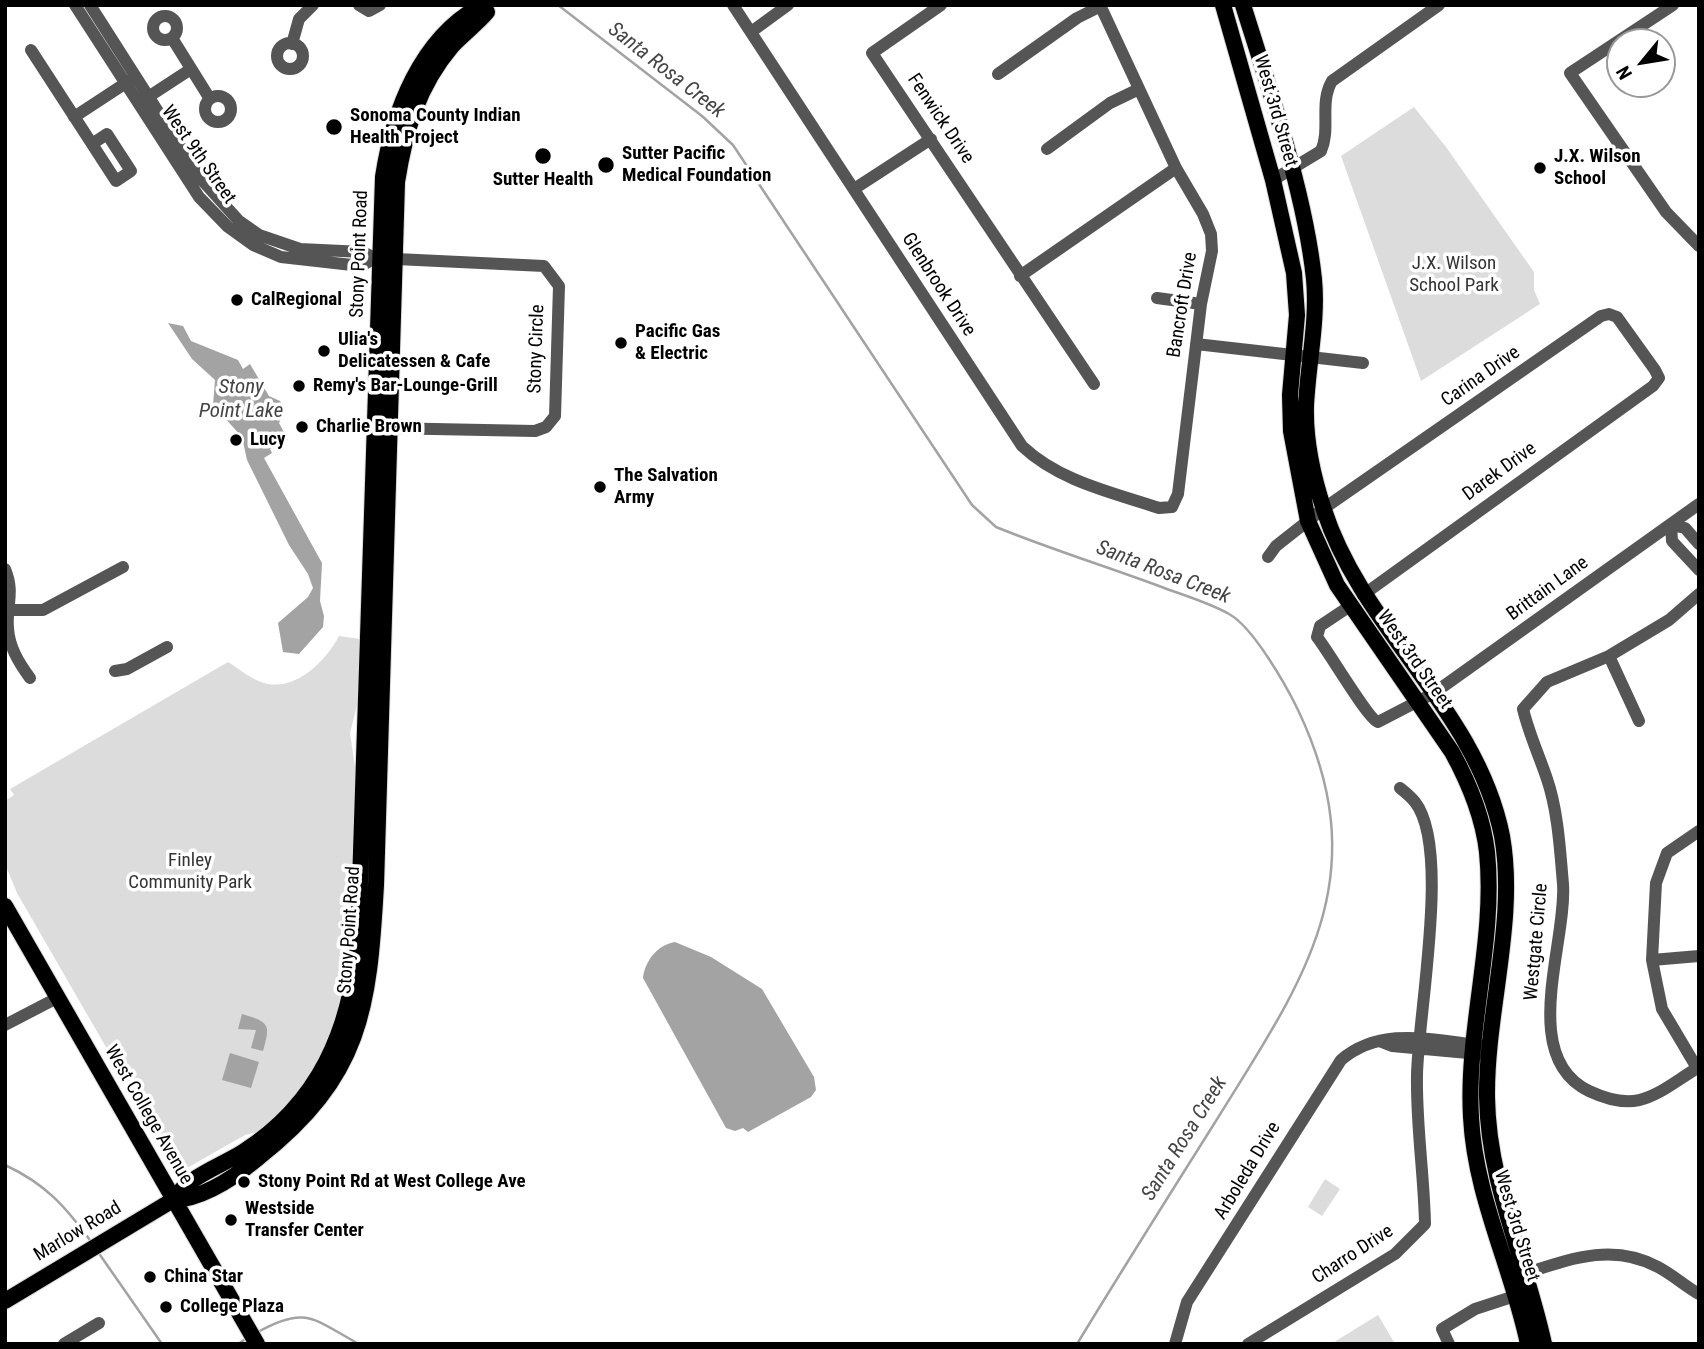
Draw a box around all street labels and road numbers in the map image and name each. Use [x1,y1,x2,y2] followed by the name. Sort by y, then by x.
[1248,53,1302,169] street label: West 3rd Street
[902,70,978,168] street label: Fenwick Drive
[156,101,240,209] street label: West 9th Street
[346,190,374,318] street label: Stony Point Road
[896,229,980,341] street label: Glenbrook Drive
[1163,251,1203,359] street label: Bancroft Drive
[524,304,550,394] street label: Stony Circle
[1437,342,1525,412] street label: Carina Drive
[1459,438,1541,506] street label: Darek Drive
[1503,552,1593,626] street label: Brittain Lane
[1372,606,1456,714] street label: West 3rd Street
[334,865,366,995] street label: Stony Point Road
[1521,882,1553,1002] street label: Westgate Circle
[99,1041,197,1189] street label: West College Avenue
[1210,1118,1286,1224] street label: Arboleda Drive
[1488,1168,1544,1284] street label: West 3rd Street
[30,1197,126,1267] street label: Marlow Road
[1308,1220,1398,1290] street label: Charro Drive

